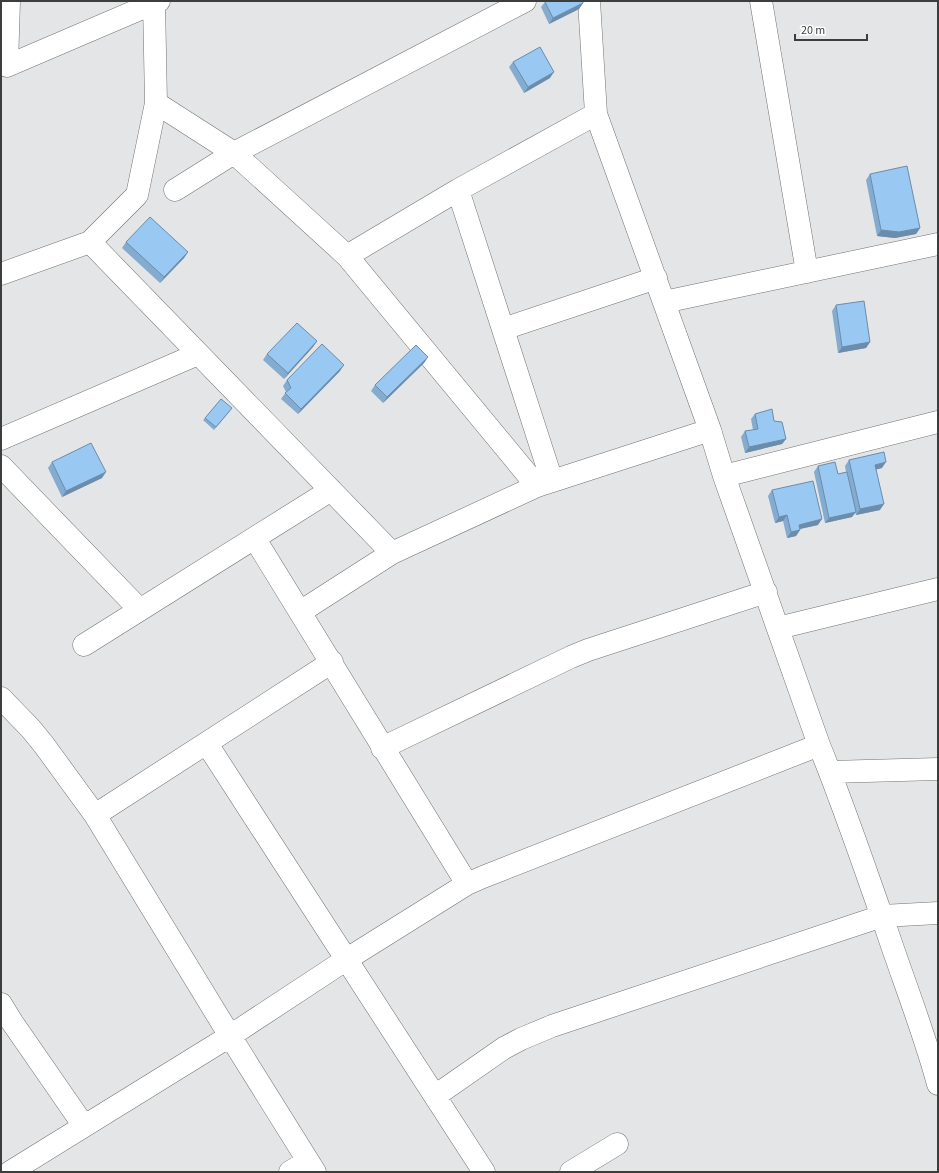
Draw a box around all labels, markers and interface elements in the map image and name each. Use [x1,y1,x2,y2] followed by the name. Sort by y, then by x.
[795,16,867,42] scale bar
[801,22,825,39] text: 20 m

